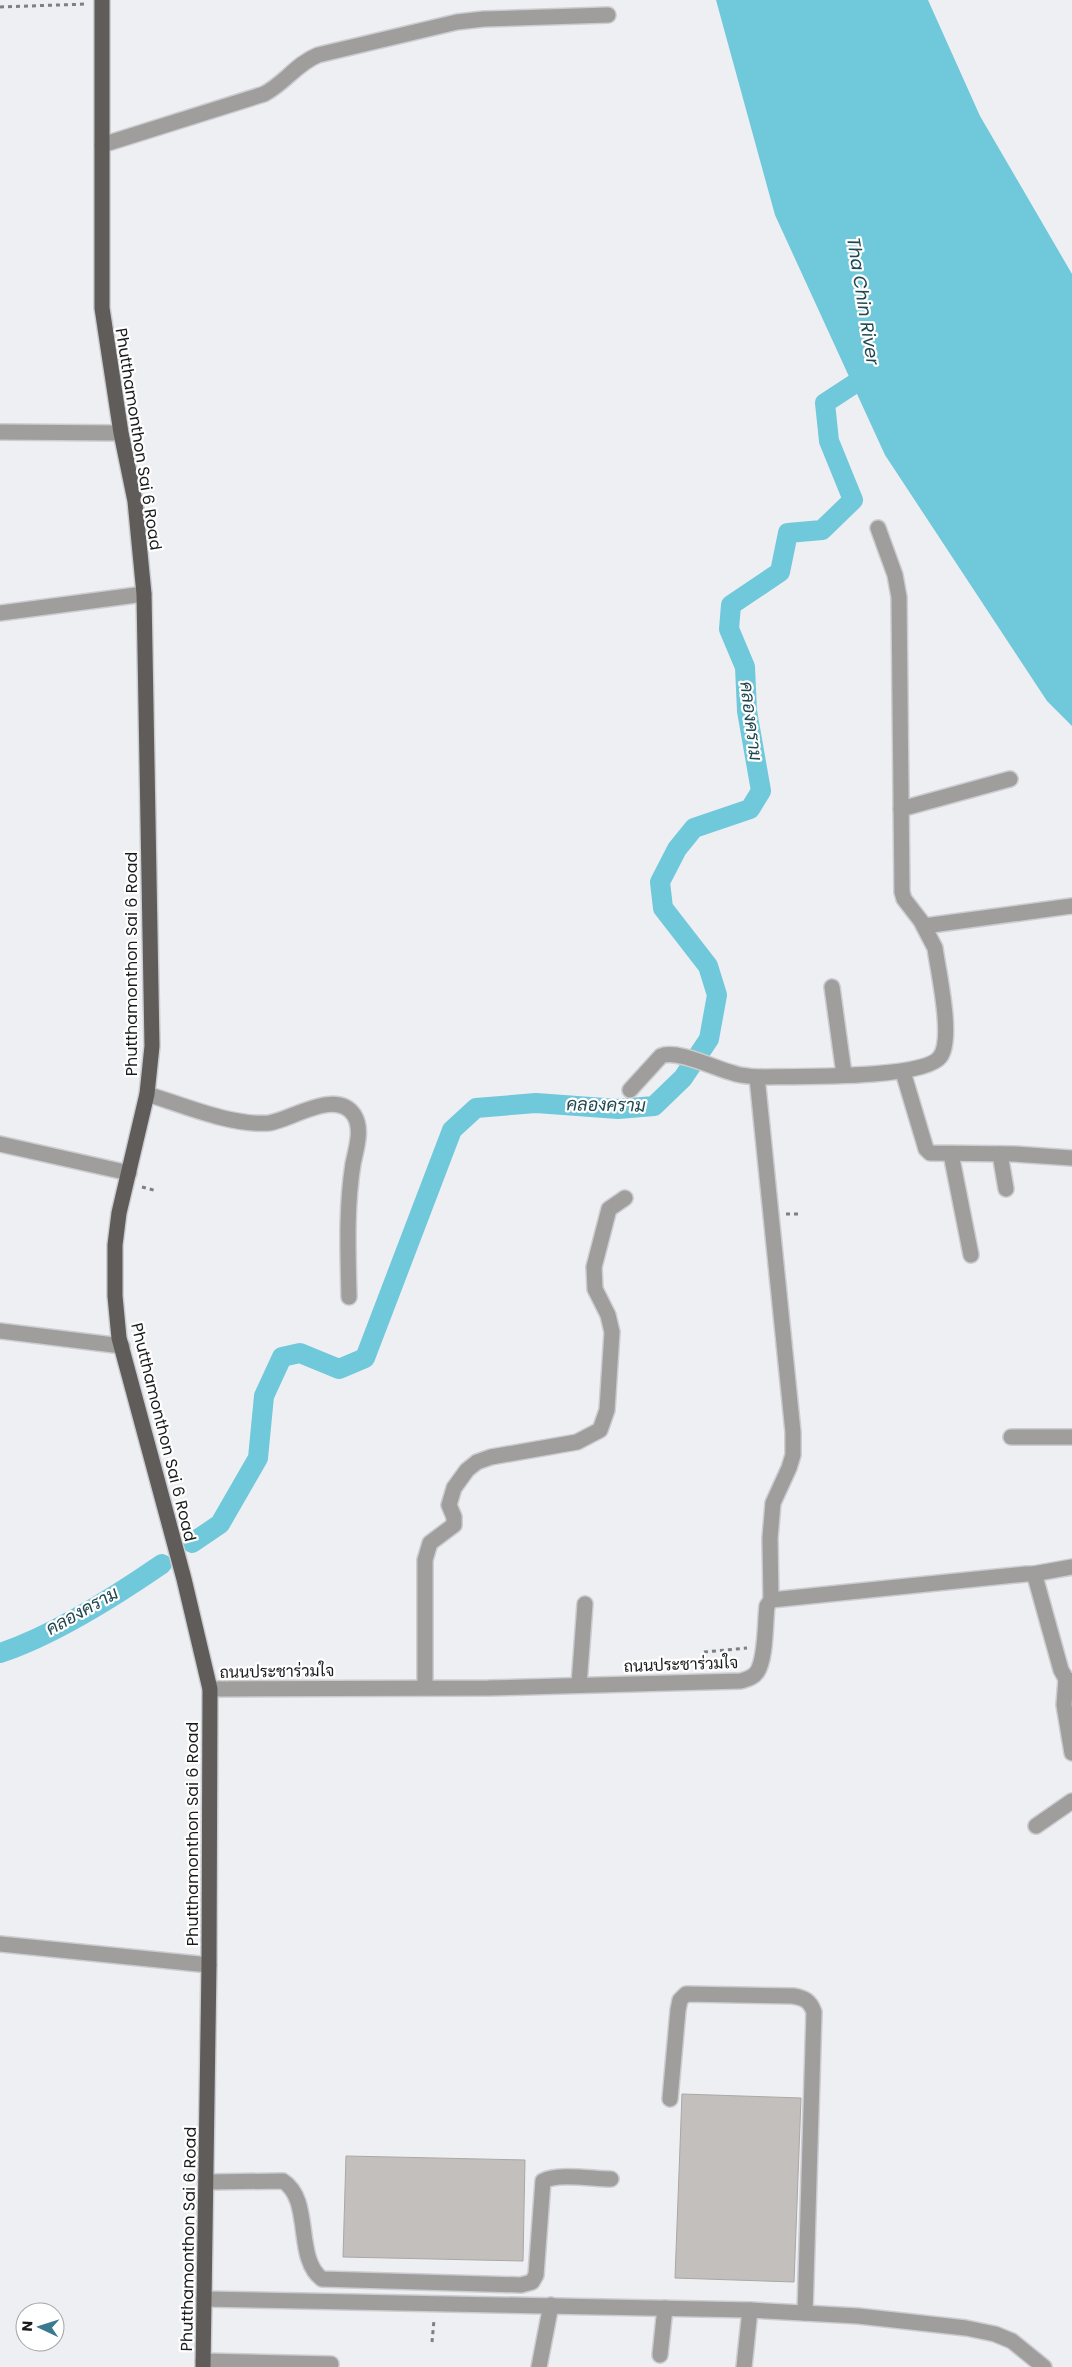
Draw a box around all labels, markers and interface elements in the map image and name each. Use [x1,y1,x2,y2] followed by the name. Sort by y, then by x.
[841,235,886,368] water label: Tha Chin River
[110,326,167,552] street label: Phutthamonthon Sai 6 Road
[734,680,769,762] water label: คลองคราม
[120,852,143,1076] street label: Phutthamonthon Sai 6 Road
[566,1091,646,1118] water label: คลองคราม
[125,1320,202,1544] street label: Phutthamonthon Sai 6 Road
[41,1580,123,1641] water label: คลองคราม
[623,1651,739,1678] street label: ถนนประชาร่วมใจ
[220,1659,335,1684] street label: ถนนประชาร่วมใจ
[181,1722,204,1946] street label: Phutthamonthon Sai 6 Road
[175,2126,202,2352] street label: Phutthamonthon Sai 6 Road
[15,2302,65,2352] north arrow
[17,2320,37,2332] text: N

